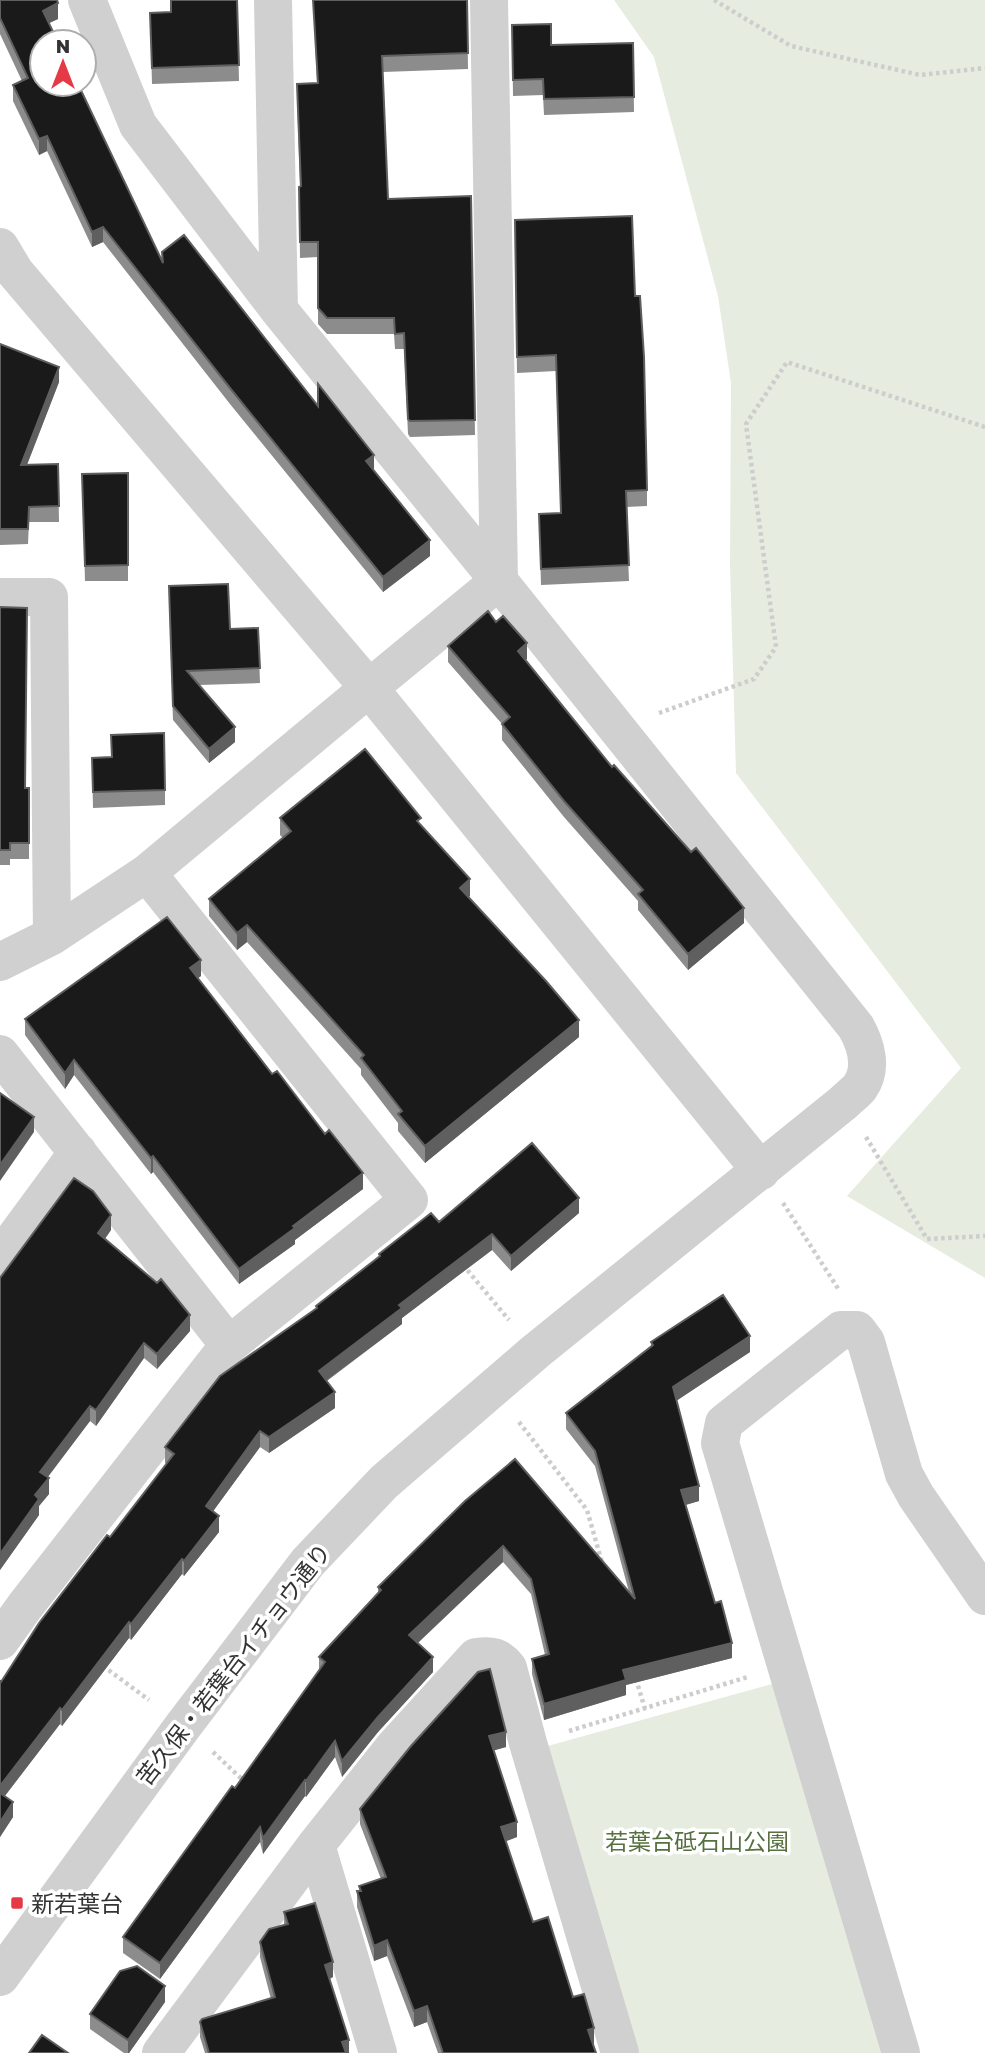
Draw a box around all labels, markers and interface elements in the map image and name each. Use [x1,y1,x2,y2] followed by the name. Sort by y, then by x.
[28,28,98,98] north arrow
[56,34,70,57] text: N
[130,1538,336,1790] street label: 苦久保・若葉台イチョウ通り
[605,1827,789,1855] park label: 若葉台砥石山公園
[31,1889,123,1917] place label: 新若葉台
[9,1895,25,1911] marker: 新若葉台

